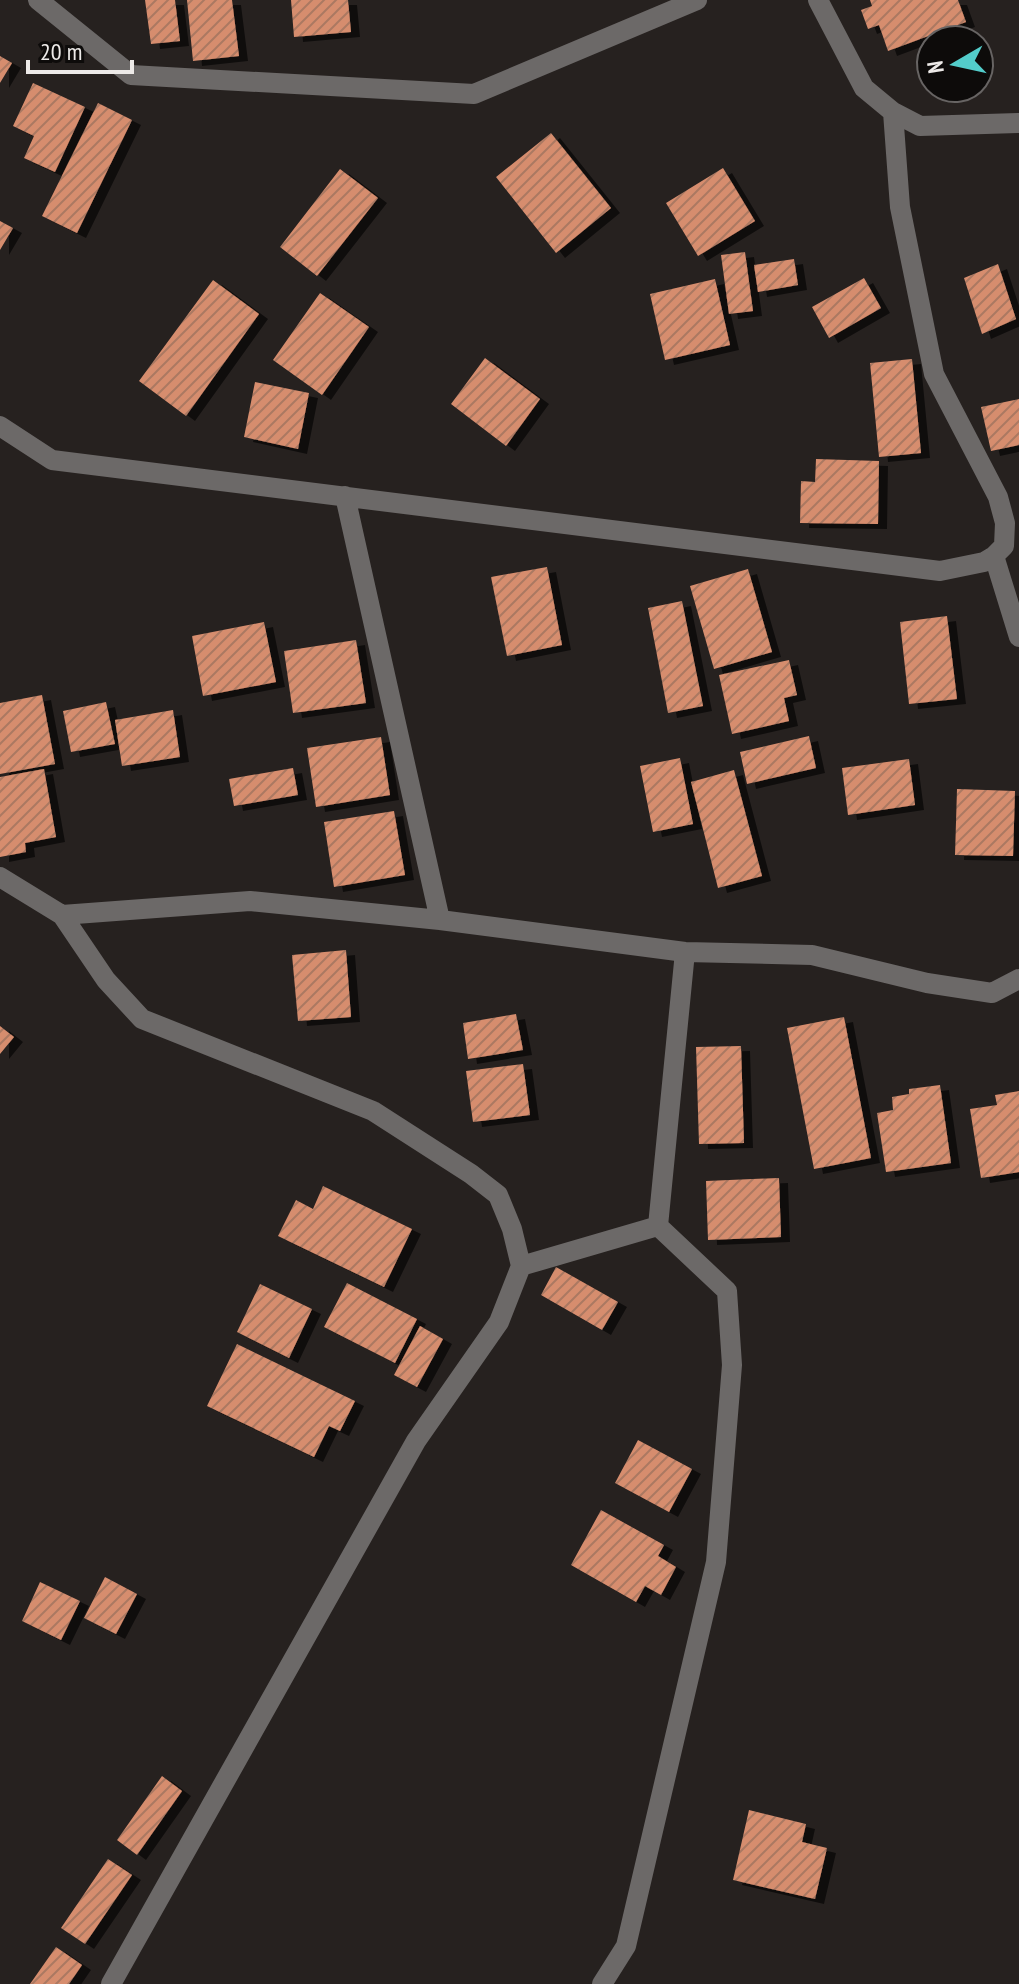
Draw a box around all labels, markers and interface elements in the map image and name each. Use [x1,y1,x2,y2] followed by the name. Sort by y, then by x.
[28,24,132,74] scale bar
[915,24,995,104] north arrow
[40,36,82,67] text: 20 m
[920,59,950,75] text: N

